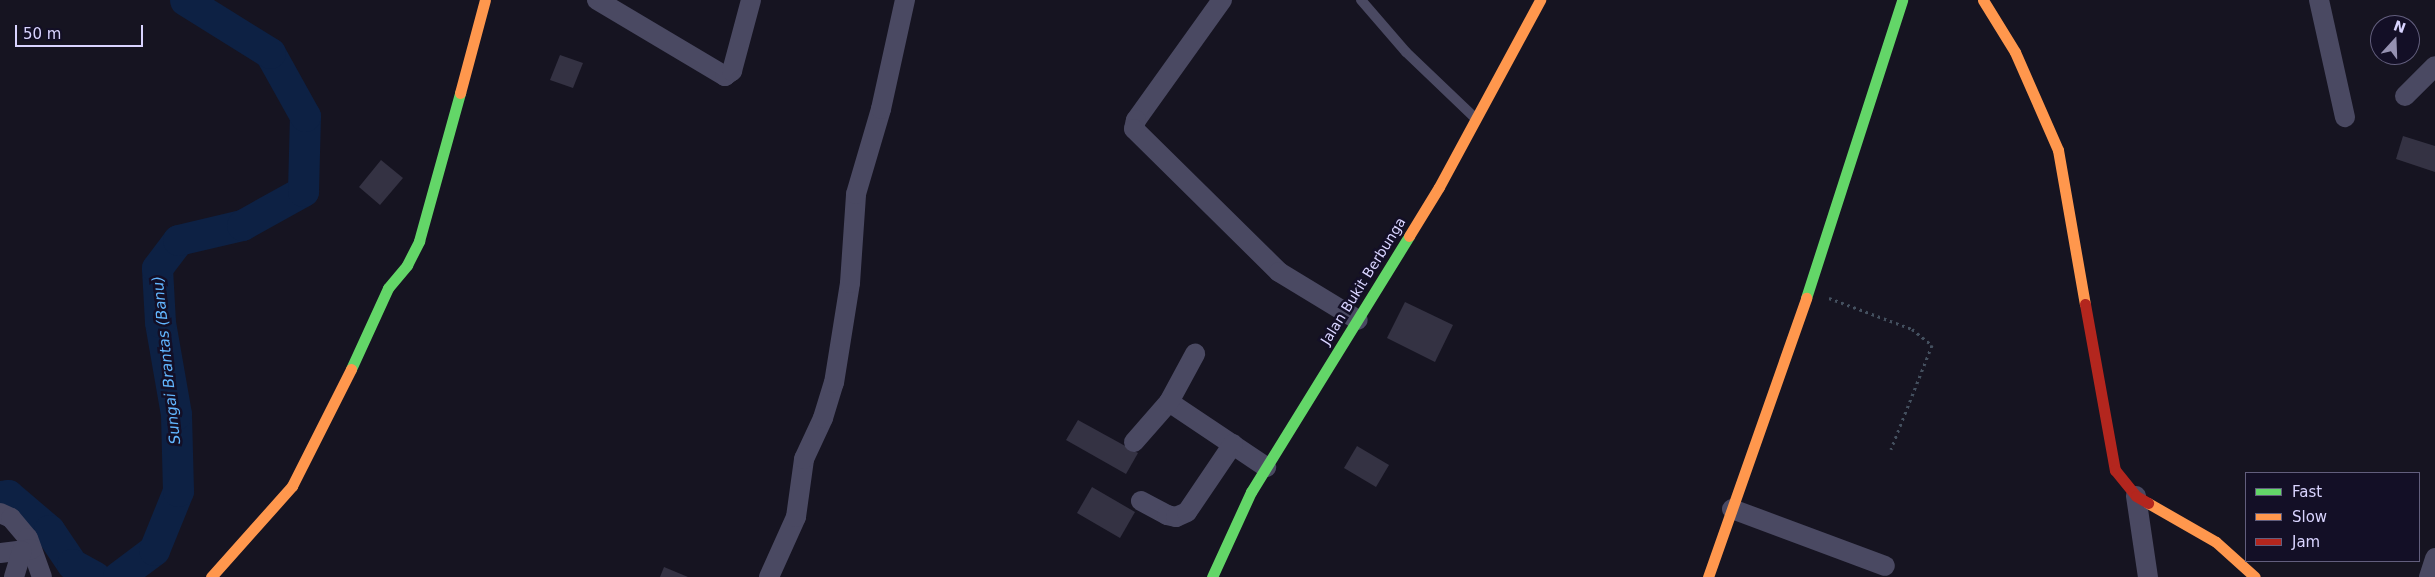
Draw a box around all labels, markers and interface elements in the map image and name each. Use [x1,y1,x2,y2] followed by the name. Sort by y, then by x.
[18,15,145,47] scale bar
[2370,15,2420,65] north arrow
[2392,17,2408,36] text: N
[23,25,61,43] text: 50 m
[1317,214,1409,348] street label: Jalan Bukit Berbunga
[149,275,185,445] water label: Sungai Brantas (Banu)
[2245,472,2420,562] legend
[2292,483,2322,501] text: Fast
[2292,508,2327,526] text: Slow
[2292,533,2320,551] text: Jam

